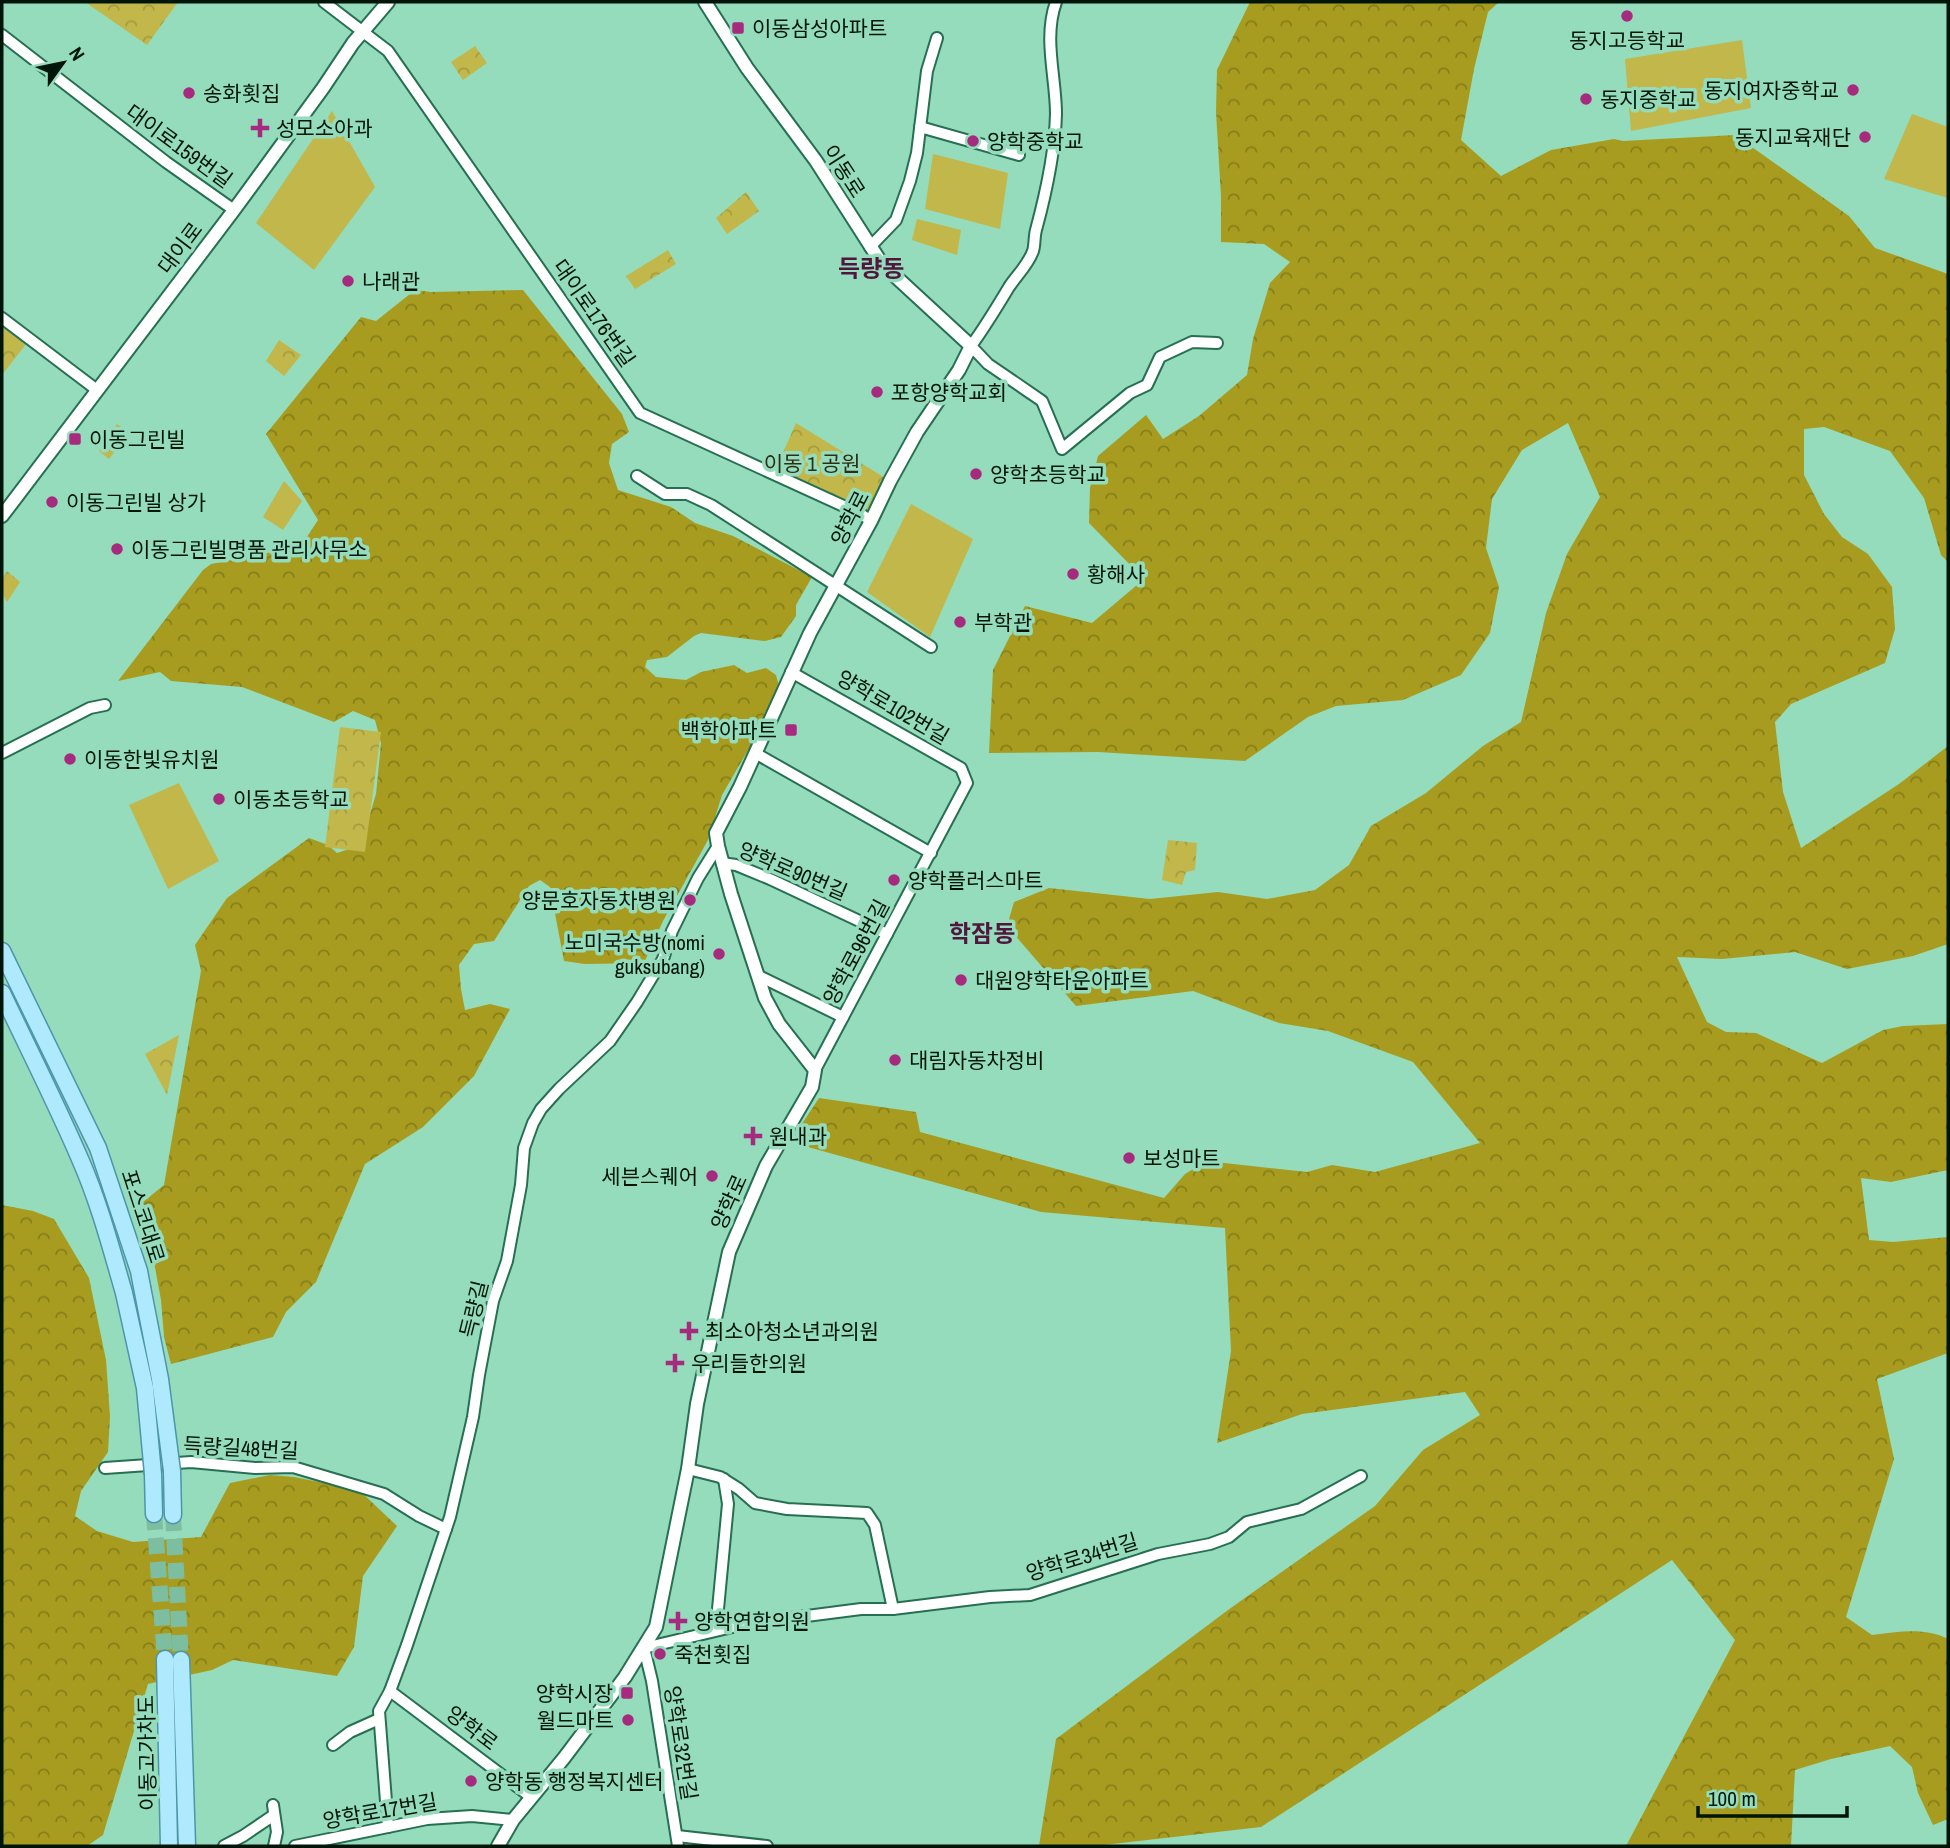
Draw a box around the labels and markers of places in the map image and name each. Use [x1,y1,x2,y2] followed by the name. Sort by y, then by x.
[1619,8,1635,24] marker: 동지고등학교
[752,14,887,43] place label: 이동삼성아파트
[730,20,746,36] marker: 이동삼성아파트
[1569,26,1685,55] place label: 동지고등학교
[1704,76,1839,105] place label: 동지여자중학교
[203,79,280,108] place label: 송화횟집
[1845,82,1861,98] marker: 동지여자중학교
[181,85,197,101] marker: 송화횟집
[1600,85,1697,114] place label: 동지중학교
[1578,91,1594,107] marker: 동지중학교
[276,114,373,143] place label: 성모소아과
[250,118,270,138] marker: 성모소아과
[1735,123,1851,152] place label: 동지교육재단
[987,127,1084,156] place label: 양학중학교
[1857,129,1873,145] marker: 동지교육재단
[965,133,981,149] marker: 양학중학교
[362,267,420,296] place label: 나래관
[340,273,356,289] marker: 나래관
[891,378,1007,407] place label: 포항양학교회
[869,384,885,400] marker: 포항양학교회
[89,425,186,454] place label: 이동그린빌
[67,431,83,447] marker: 이동그린빌
[990,460,1106,489] place label: 양학초등학교
[968,466,984,482] marker: 양학초등학교
[66,488,206,517] place label: 이동그린빌 상가
[44,494,60,510] marker: 이동그린빌 상가
[131,535,368,564] place label: 이동그린빌명품 관리사무소
[109,541,125,557] marker: 이동그린빌명품 관리사무소
[1087,560,1145,589] place label: 황해사
[1065,566,1081,582] marker: 황해사
[974,608,1032,637] place label: 부학관
[952,614,968,630] marker: 부학관
[680,716,777,745] place label: 백학아파트
[783,722,799,738] marker: 백학아파트
[84,745,219,774] place label: 이동한빛유치원
[62,751,78,767] marker: 이동한빛유치원
[233,785,349,814] place label: 이동초등학교
[211,791,227,807] marker: 이동초등학교
[908,866,1043,895] place label: 양학플러스마트
[886,872,902,888] marker: 양학플러스마트
[521,886,676,915] place label: 양문호자동차병원
[682,892,698,908] marker: 양문호자동차병원
[564,928,705,981] place label: 노미국수방(nomi guksubang)
[711,946,727,962] marker: 노미국수방(nomi guksubang)
[975,966,1149,995] place label: 대원양학타운아파트
[953,972,969,988] marker: 대원양학타운아파트
[909,1046,1044,1075] place label: 대림자동차정비
[887,1052,903,1068] marker: 대림자동차정비
[769,1122,827,1151] place label: 원내과
[743,1126,763,1146] marker: 원내과
[1143,1144,1220,1173] place label: 보성마트
[1121,1150,1137,1166] marker: 보성마트
[601,1162,698,1191] place label: 세븐스퀘어
[704,1168,720,1184] marker: 세븐스퀘어
[705,1317,879,1346] place label: 최소아청소년과의원
[679,1321,699,1341] marker: 최소아청소년과의원
[691,1349,807,1378] place label: 우리들한의원
[665,1353,685,1373] marker: 우리들한의원
[694,1607,810,1636] place label: 양학연합의원
[668,1611,688,1631] marker: 양학연합의원
[674,1640,751,1669] place label: 죽천횟집
[652,1646,668,1662] marker: 죽천횟집
[536,1679,613,1708] place label: 양학시장
[619,1685,635,1701] marker: 양학시장
[537,1706,614,1735] place label: 월드마트
[620,1712,636,1728] marker: 월드마트
[485,1767,664,1796] place label: 양학동 행정복지센터
[463,1773,479,1789] marker: 양학동 행정복지센터

